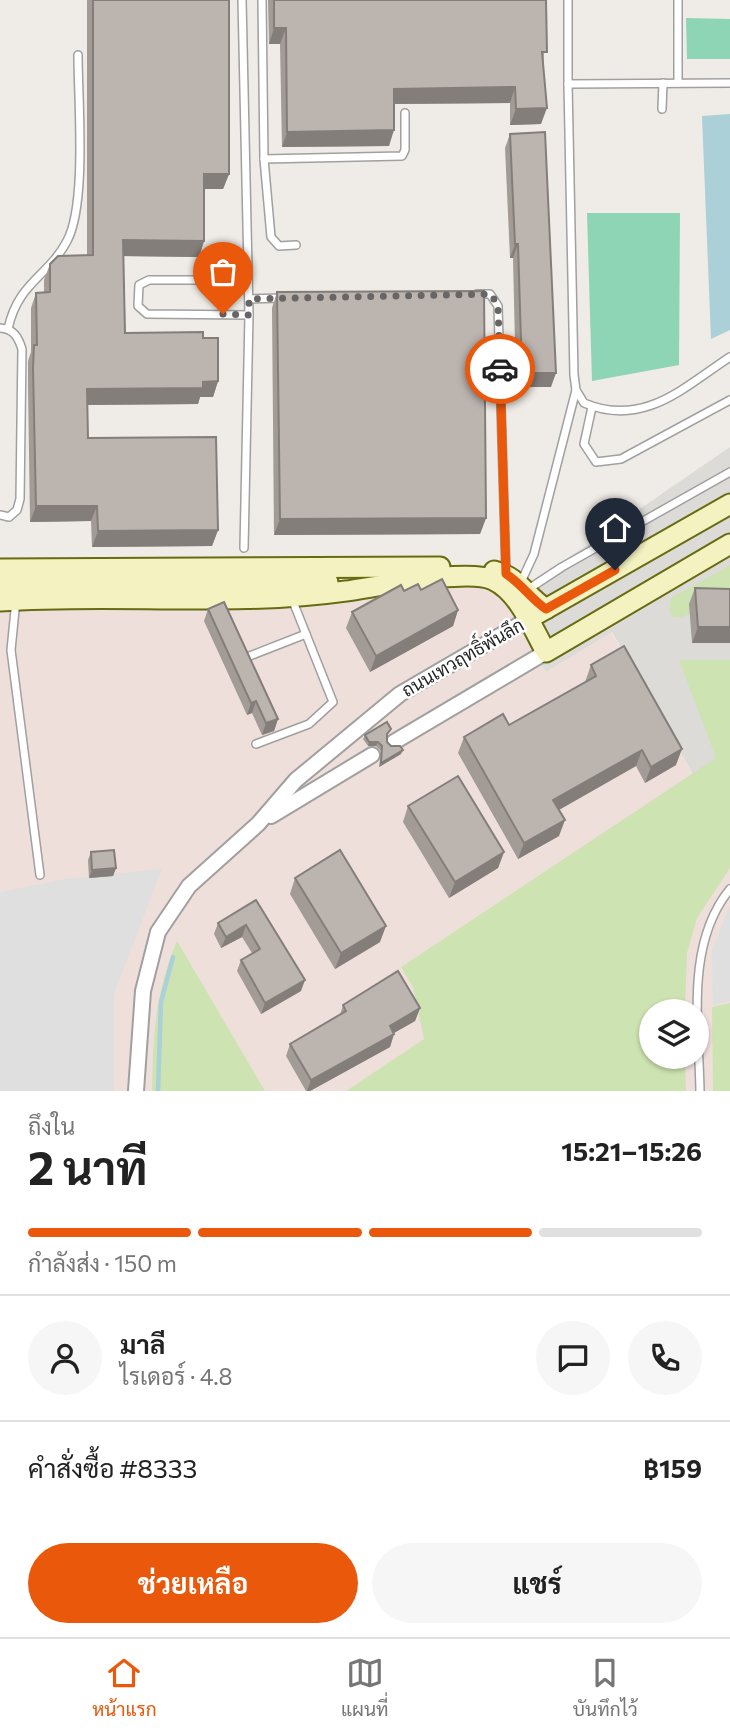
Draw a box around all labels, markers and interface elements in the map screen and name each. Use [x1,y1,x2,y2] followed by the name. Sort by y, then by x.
[193,242,253,314] pin
[204,253,242,291] icon: bag
[465,334,535,404] courier
[481,350,519,388] icon: car
[585,498,645,570] pin
[596,509,634,547] icon: home
[395,610,528,702] street label: ถนนเทวฤทธิ์พันลึก
[639,999,709,1069] map controls
[639,999,709,1069] button: layers
[28,1112,75,1140] text: ถึงใน
[561,1135,702,1166] text: 15:21–15:26
[28,1138,148,1194] text: 2 นาที
[28,1249,177,1277] text: กำลังส่ง · 150 m
[28,1321,102,1395] button: person
[536,1321,610,1395] button: chat
[628,1321,702,1395] button: phone
[120,1328,165,1359] text: มาลี
[120,1362,232,1390] text: ไรเดอร์ · 4.8
[28,1452,197,1483] text: คำสั่งซื้อ #8333
[643,1452,702,1483] text: ฿159
[28,1543,358,1623] button: ช่วยเหลือ
[372,1543,702,1623] button: แชร์
[92,1654,157,1720] tab: หน้าแรก
[341,1654,388,1720] tab: แผนที่
[573,1654,638,1720] tab: บันทึกไว้

